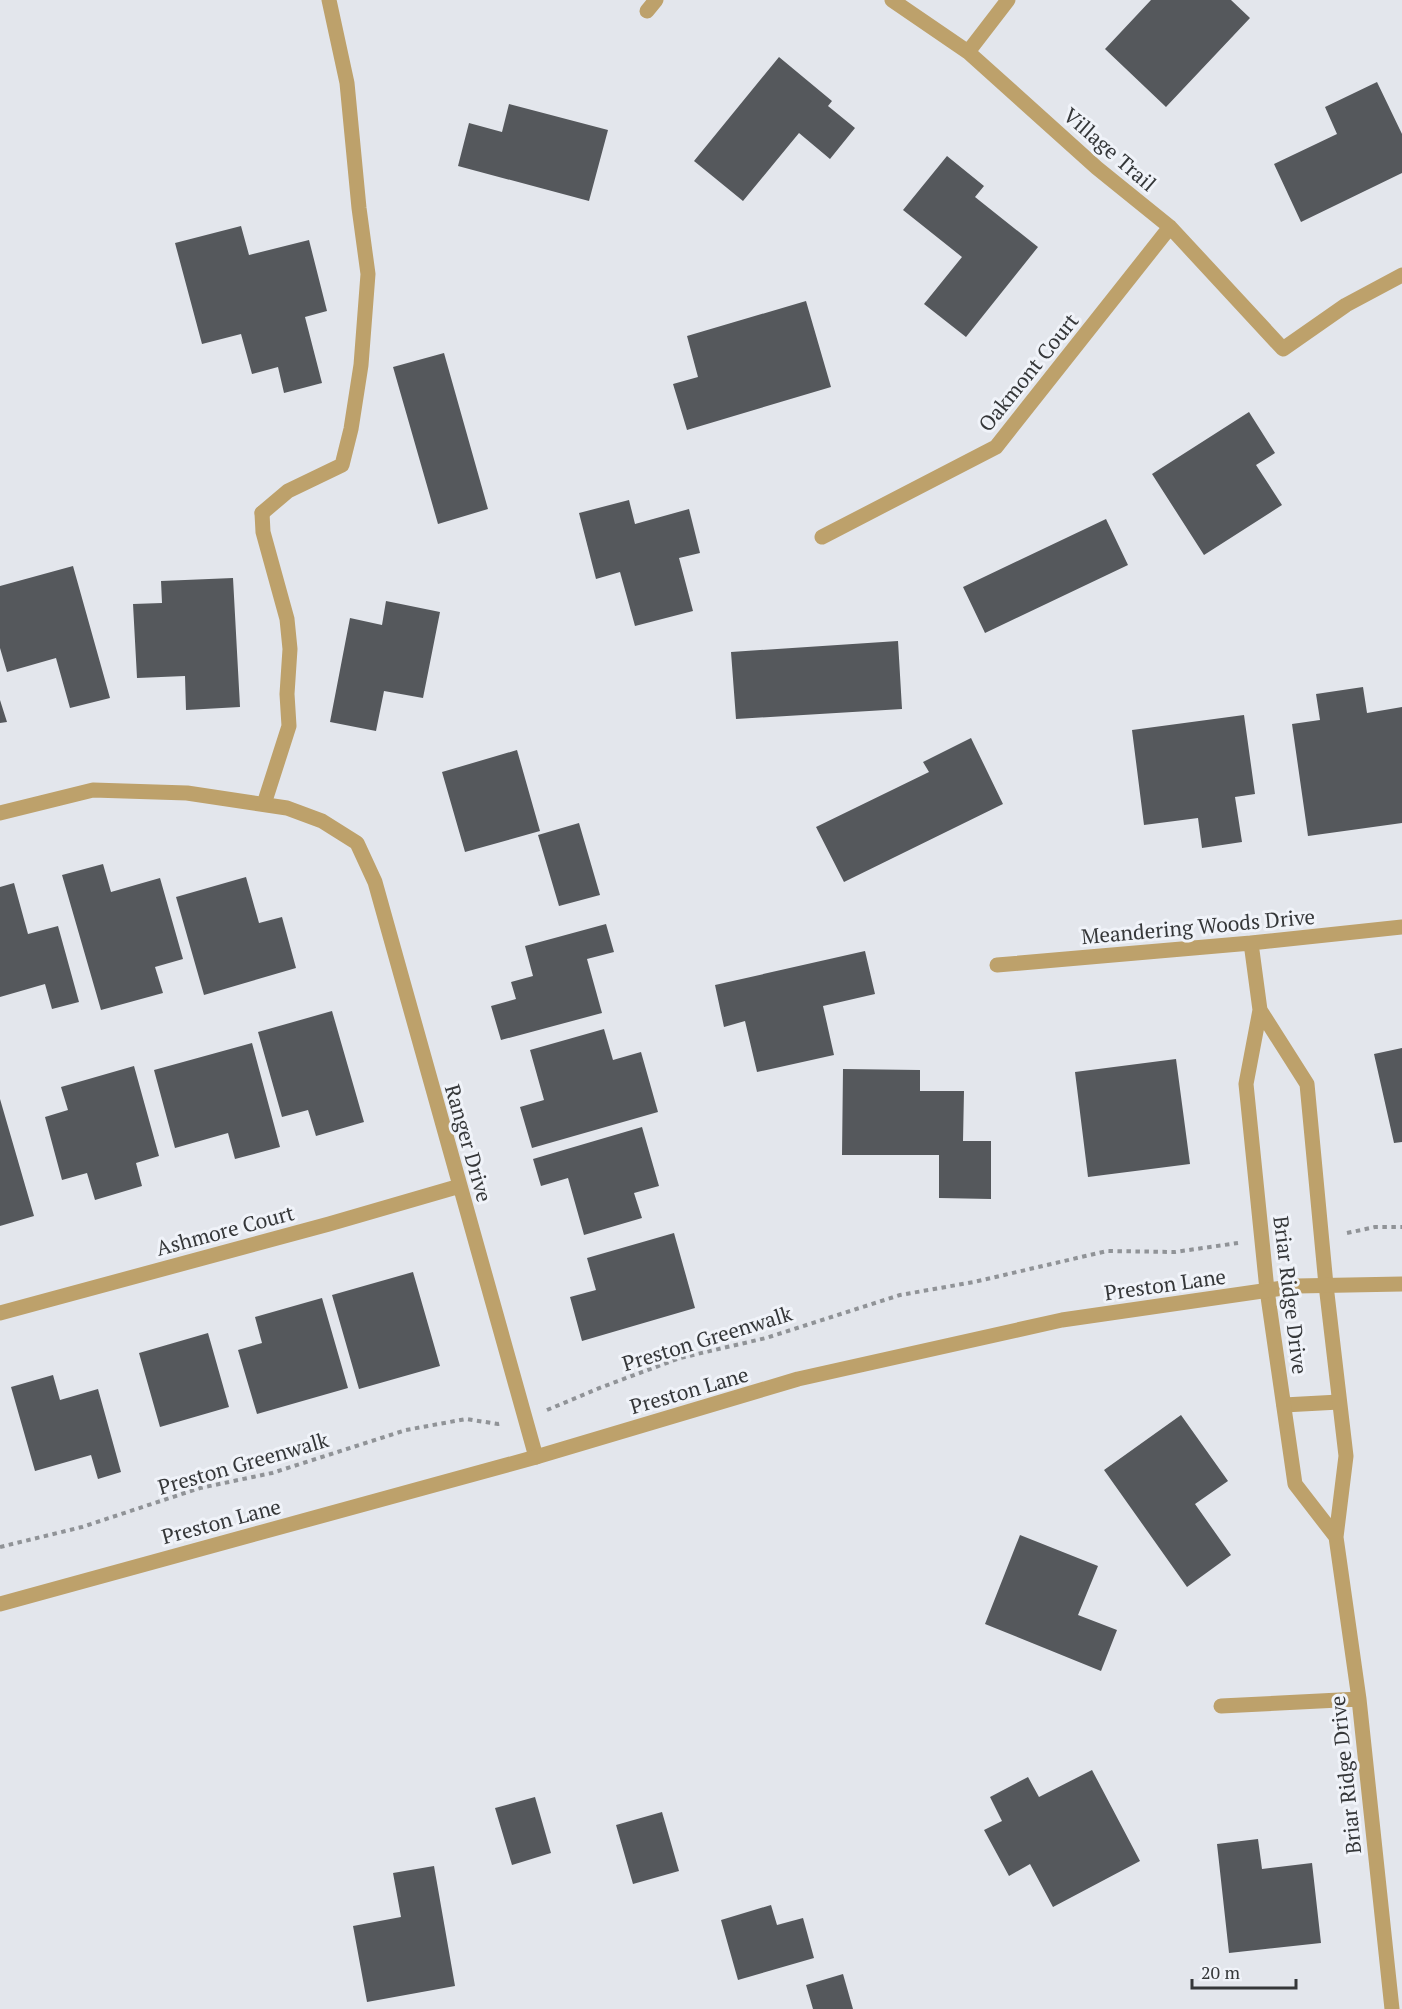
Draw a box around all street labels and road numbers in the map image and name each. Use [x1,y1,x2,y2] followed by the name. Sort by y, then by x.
[1058,101,1162,197] street label: Village Trail
[972,307,1085,437] street label: Oakmont Court
[1080,902,1316,950] street label: Meandering Woods Drive
[439,1081,499,1205] street label: Ranger Drive
[153,1198,297,1262] street label: Ashmore Court
[1267,1214,1315,1376] street label: Briar Ridge Drive
[1102,1262,1228,1306] street label: Preston Lane
[619,1299,796,1377] street label: Preston Greenwalk
[626,1360,752,1420] street label: Preston Lane
[154,1425,332,1501] street label: Preston Greenwalk
[158,1492,284,1550] street label: Preston Lane
[1323,1694,1367,1856] street label: Briar Ridge Drive

